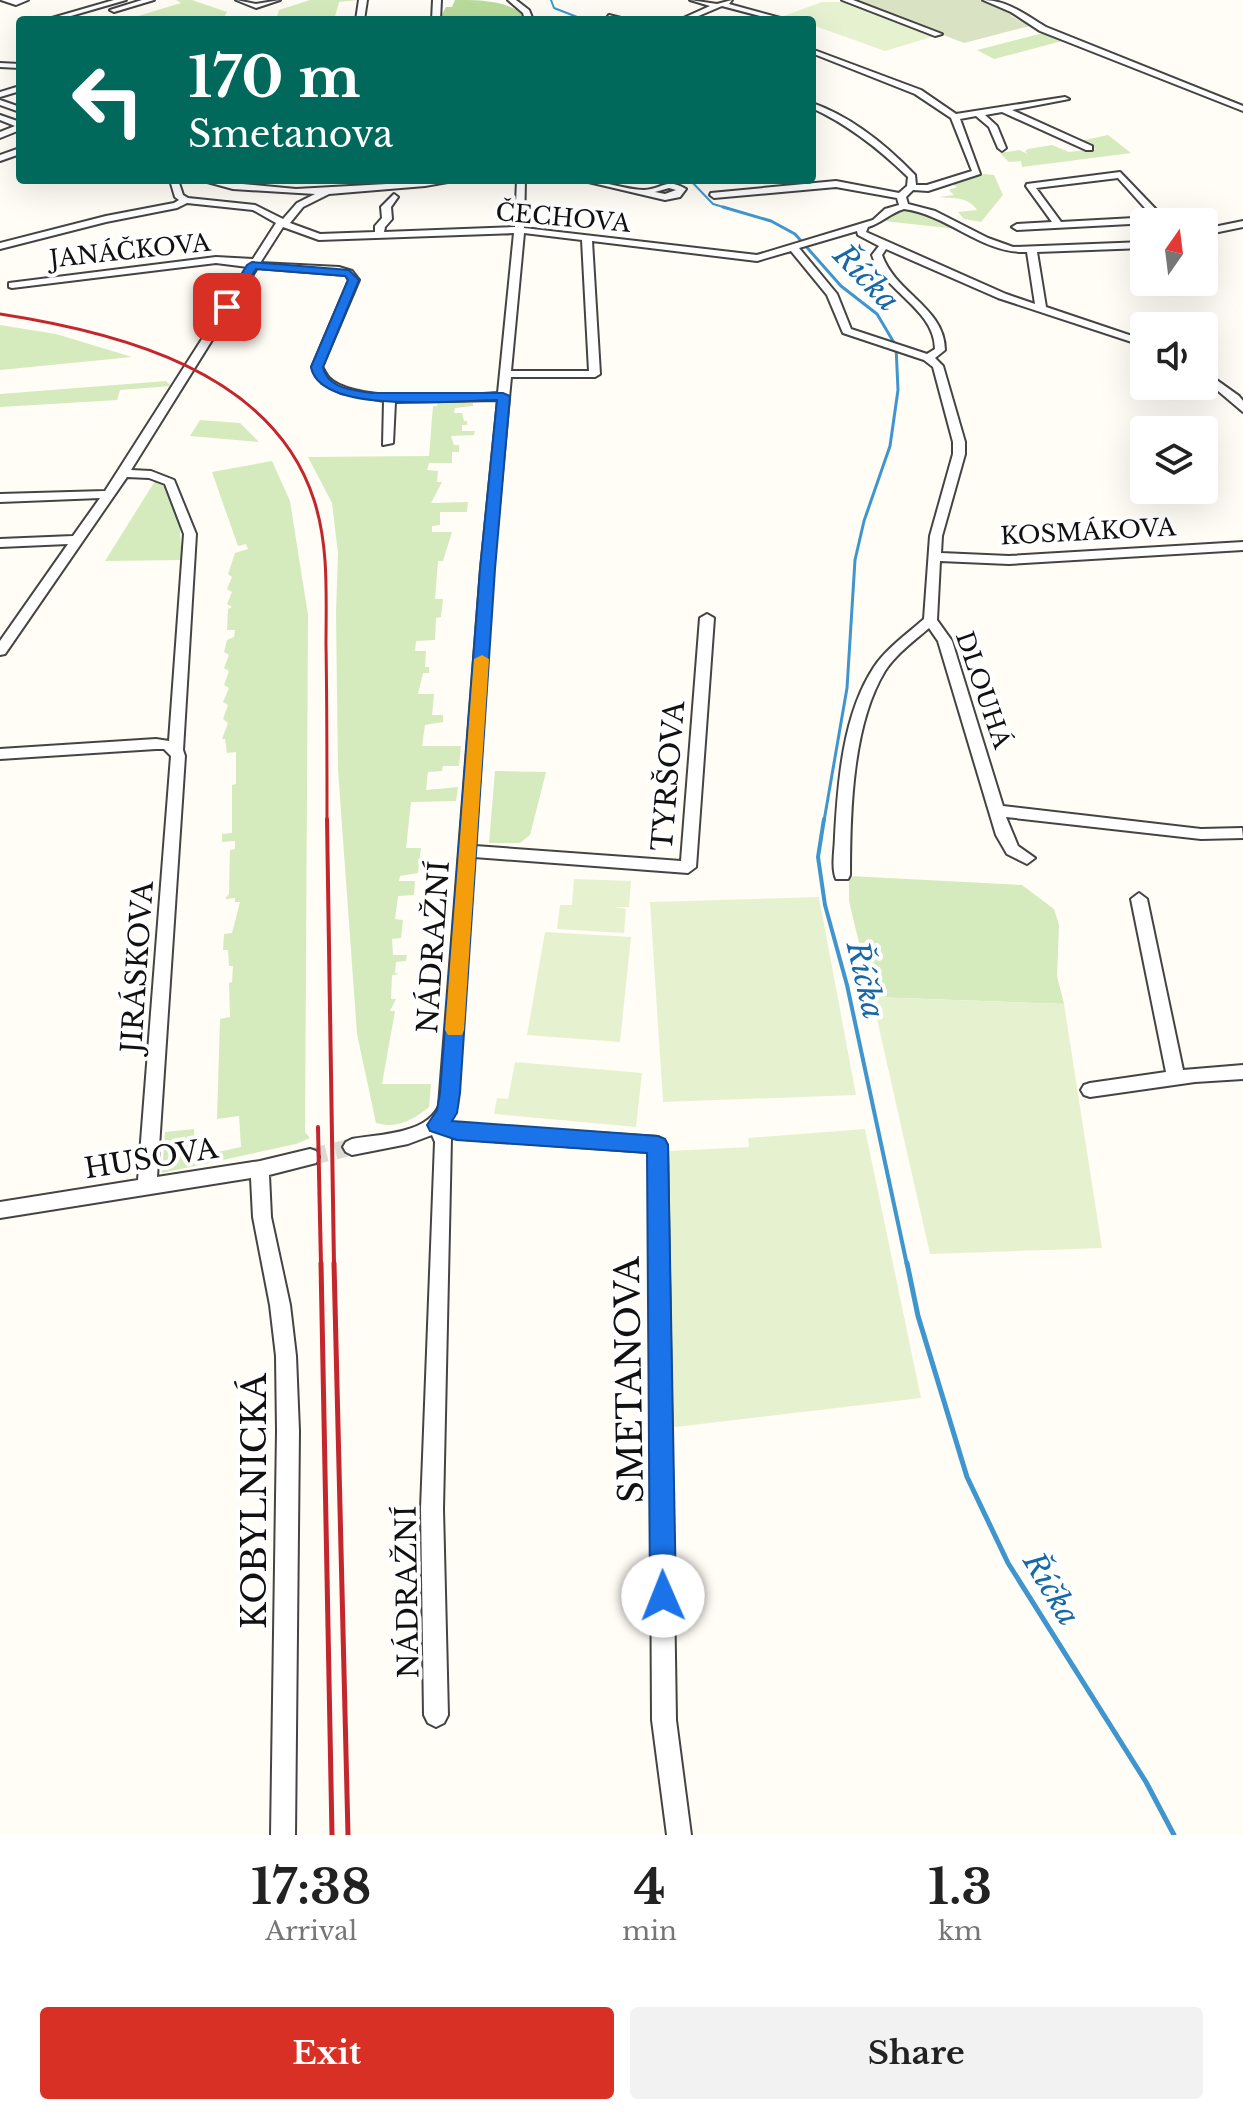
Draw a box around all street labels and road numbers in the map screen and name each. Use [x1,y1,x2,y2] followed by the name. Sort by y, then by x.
[494,196,632,238] street label: ČECHOVA
[45,227,212,274] street label: JANÁČKOVA
[999,512,1177,551] street label: KOSMÁKOVA
[950,627,1017,753] street label: DLOUHÁ
[645,699,693,852] street label: TYRŠOVA
[410,860,457,1035] street label: NÁDRAŽNÍ
[114,880,161,1058] street label: JIRÁSKOVA
[82,1131,221,1186] street label: HUSOVA
[606,1256,652,1504] street label: SMETANOVA
[233,1372,275,1629] street label: KOBYLNICKÁ
[388,1505,427,1679] street label: NÁDRAŽNÍ

